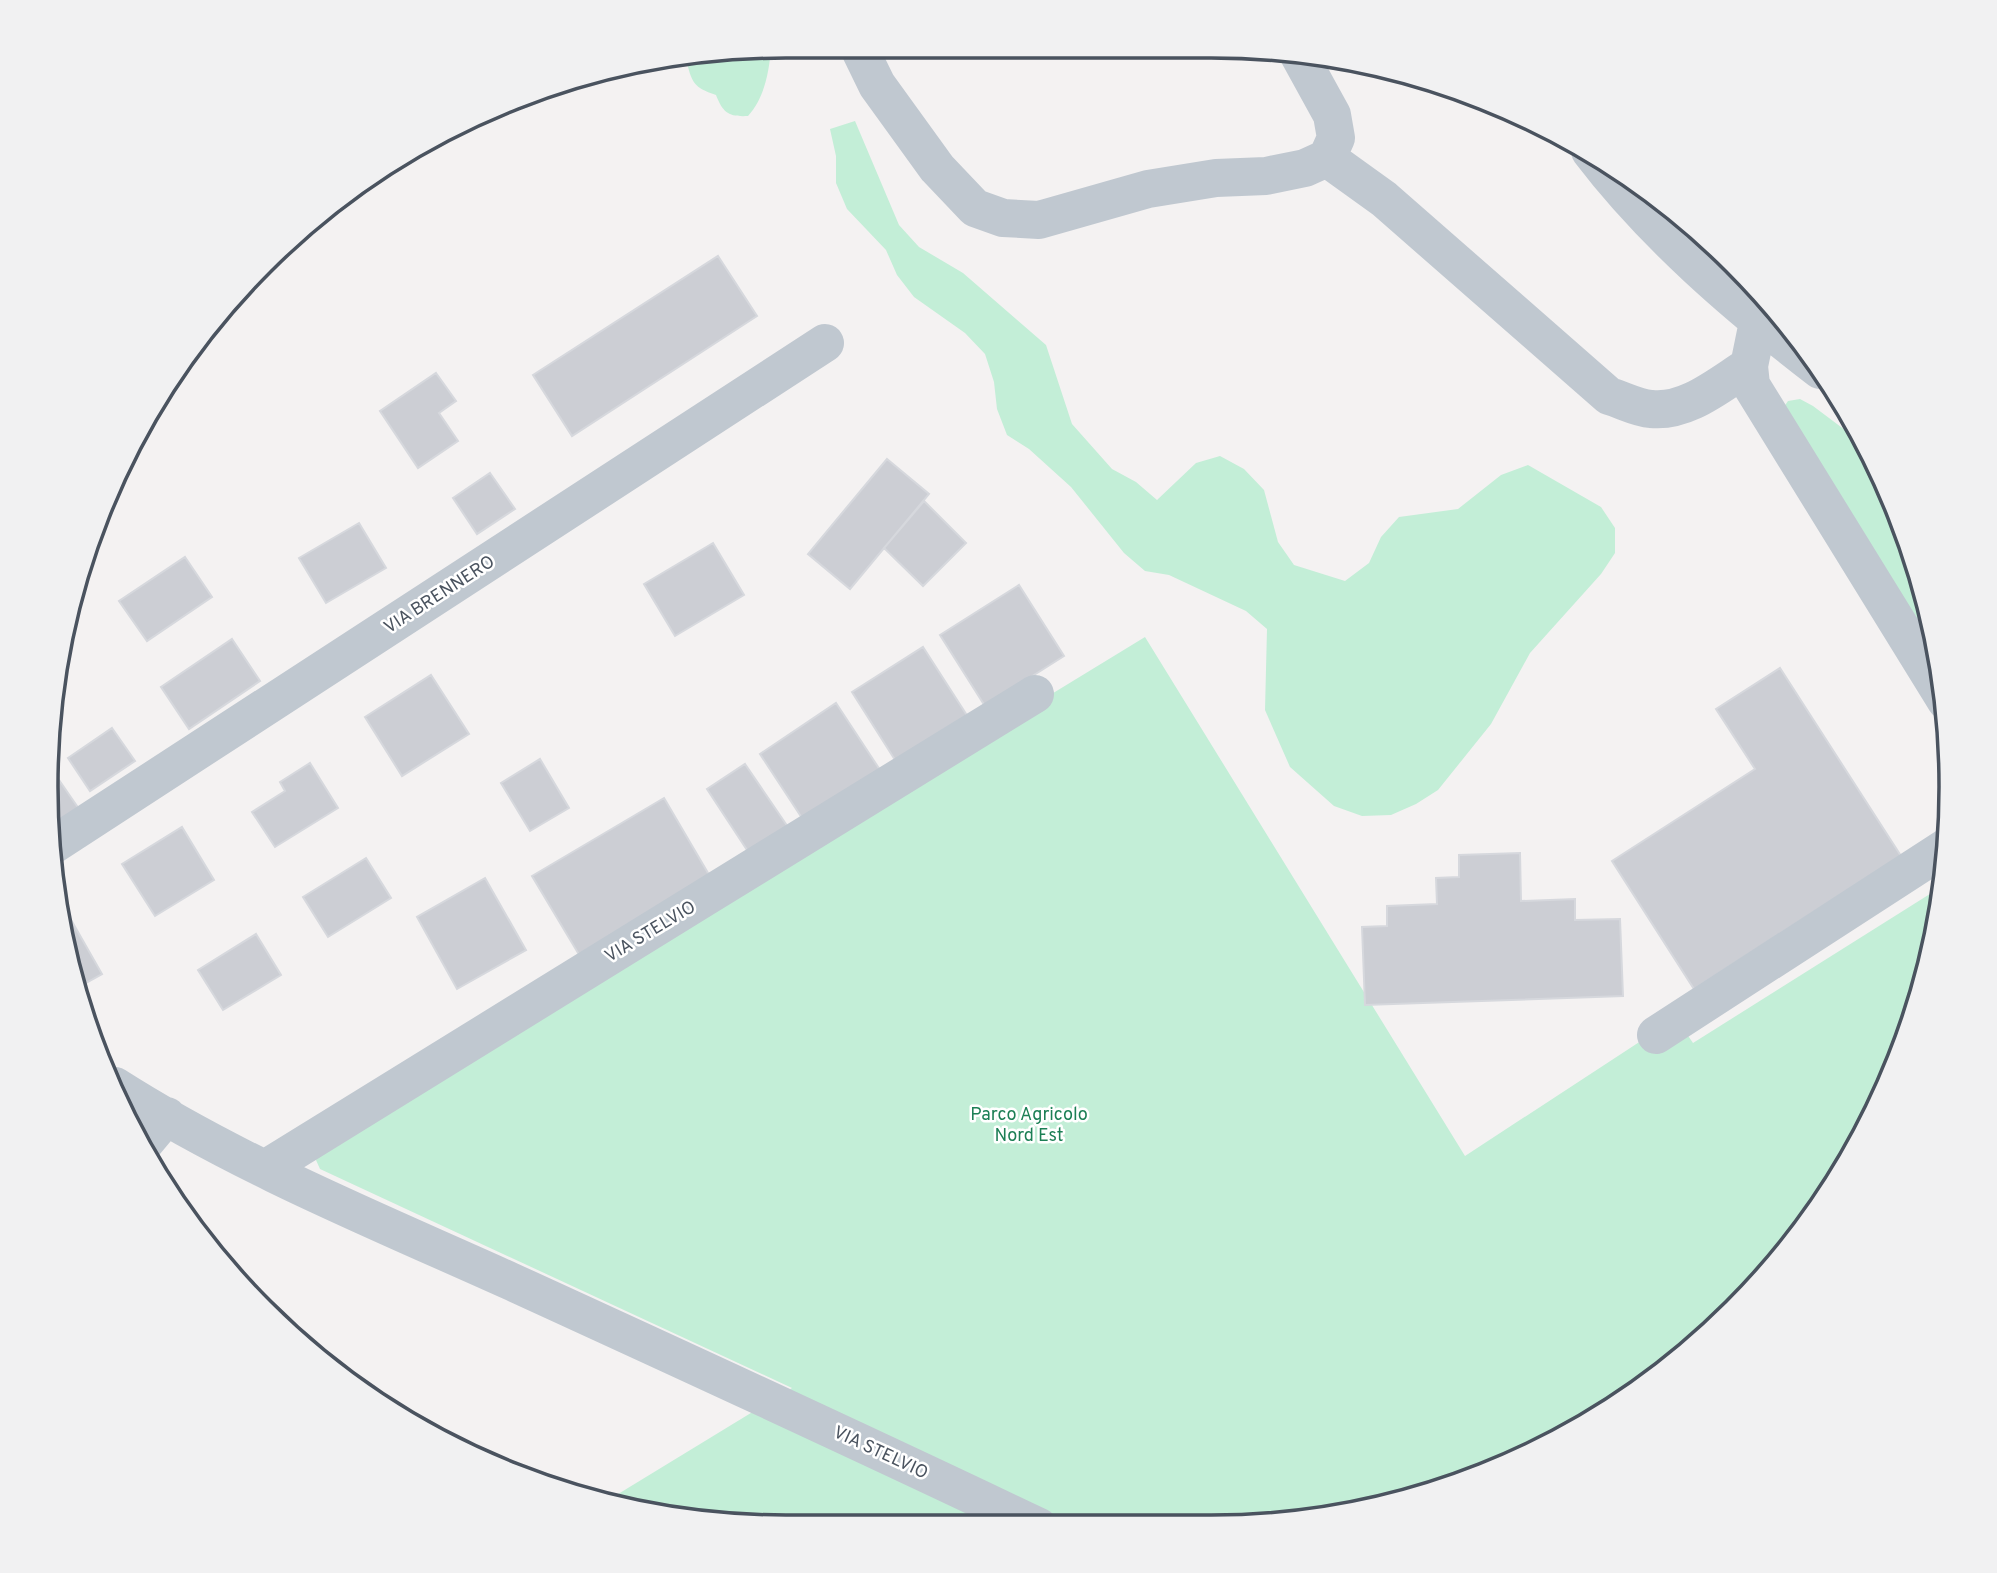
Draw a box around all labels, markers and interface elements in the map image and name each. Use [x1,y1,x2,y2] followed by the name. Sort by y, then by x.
[380,551,500,640] street label: VIA BRENNERO
[601,896,700,968] street label: VIA STELVIO
[970,1104,1088,1148] park label: Parco Agricolo Nord Est
[829,1421,931,1485] street label: VIA STELVIO

